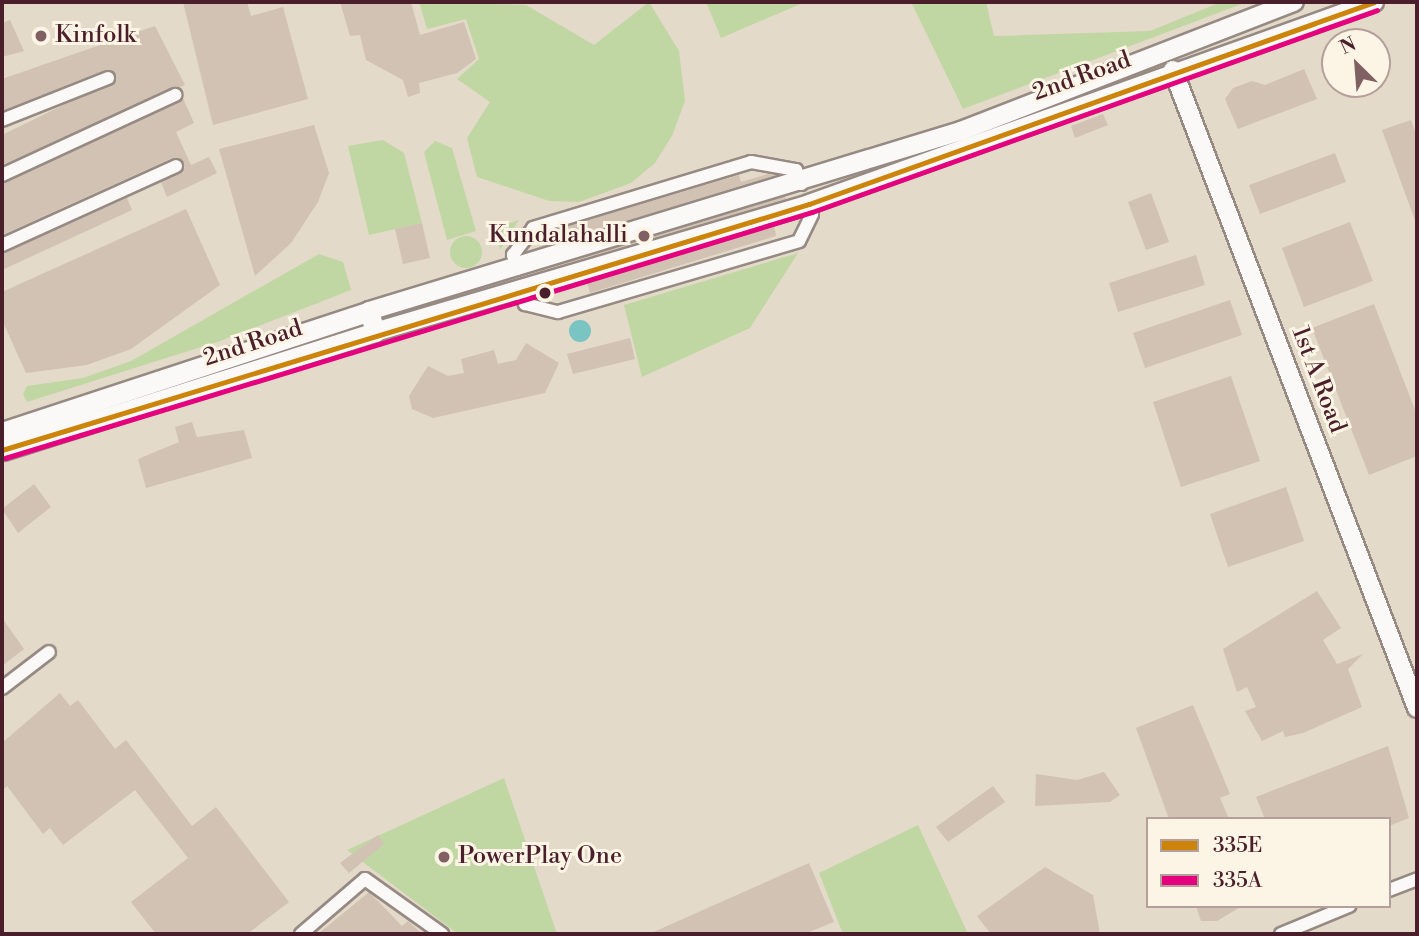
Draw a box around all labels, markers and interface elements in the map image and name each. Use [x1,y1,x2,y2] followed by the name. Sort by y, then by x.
[55,22,136,50] place label: Kinfolk
[33,28,49,44] marker: Kinfolk
[1321,28,1391,98] north arrow
[1336,32,1360,60] text: N
[1029,46,1135,108] street label: 2nd Road
[489,222,628,250] place label: Kundalahalli
[634,226,654,246] marker: Kundalahalli
[538,286,552,300] unlabelled marker
[200,315,306,373] street label: 2nd Road
[1285,323,1351,437] street label: 1st A Road
[1146,817,1391,908] legend
[1213,833,1262,859] text: 335E
[458,843,622,871] place label: PowerPlay One
[436,849,452,865] marker: PowerPlay One
[1213,868,1262,894] text: 335A

